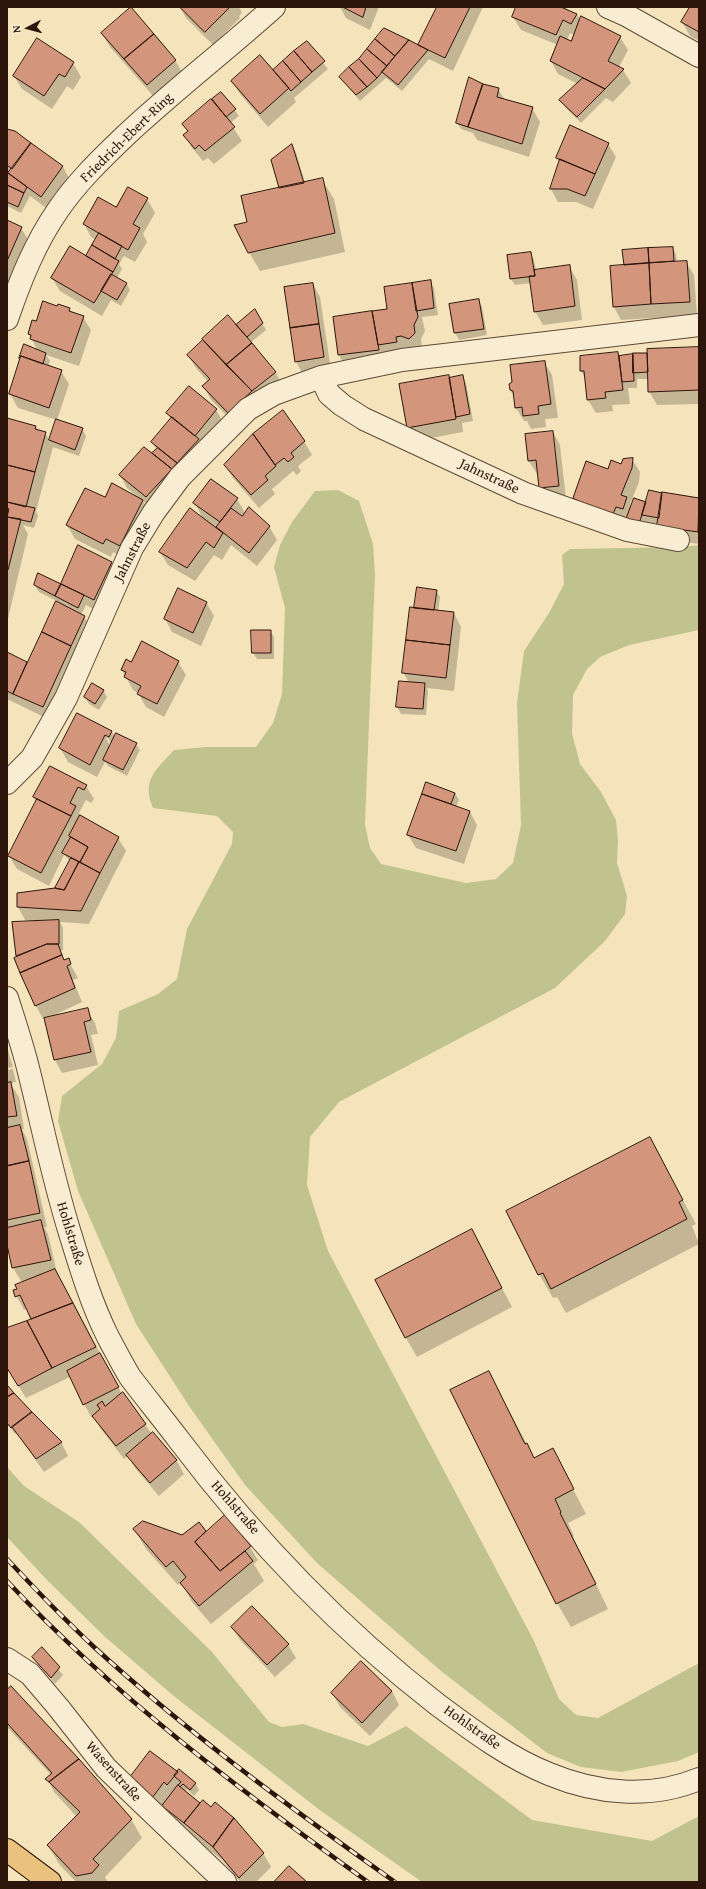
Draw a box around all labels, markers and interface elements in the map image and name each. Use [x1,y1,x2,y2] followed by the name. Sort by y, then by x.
[8,8,48,48] north arrow
[8,25,24,34] text: N
[77,90,177,186] street label: Friedrich-Ebert-Ring
[456,456,522,498] street label: Jahnstraße
[111,520,155,584] street label: Jahnstraße
[52,1200,88,1268] street label: Hohlstraße
[207,1478,263,1538] street label: Hohlstraße
[440,1702,504,1754] street label: Hohlstraße
[82,1738,144,1806] street label: Wasenstraße

